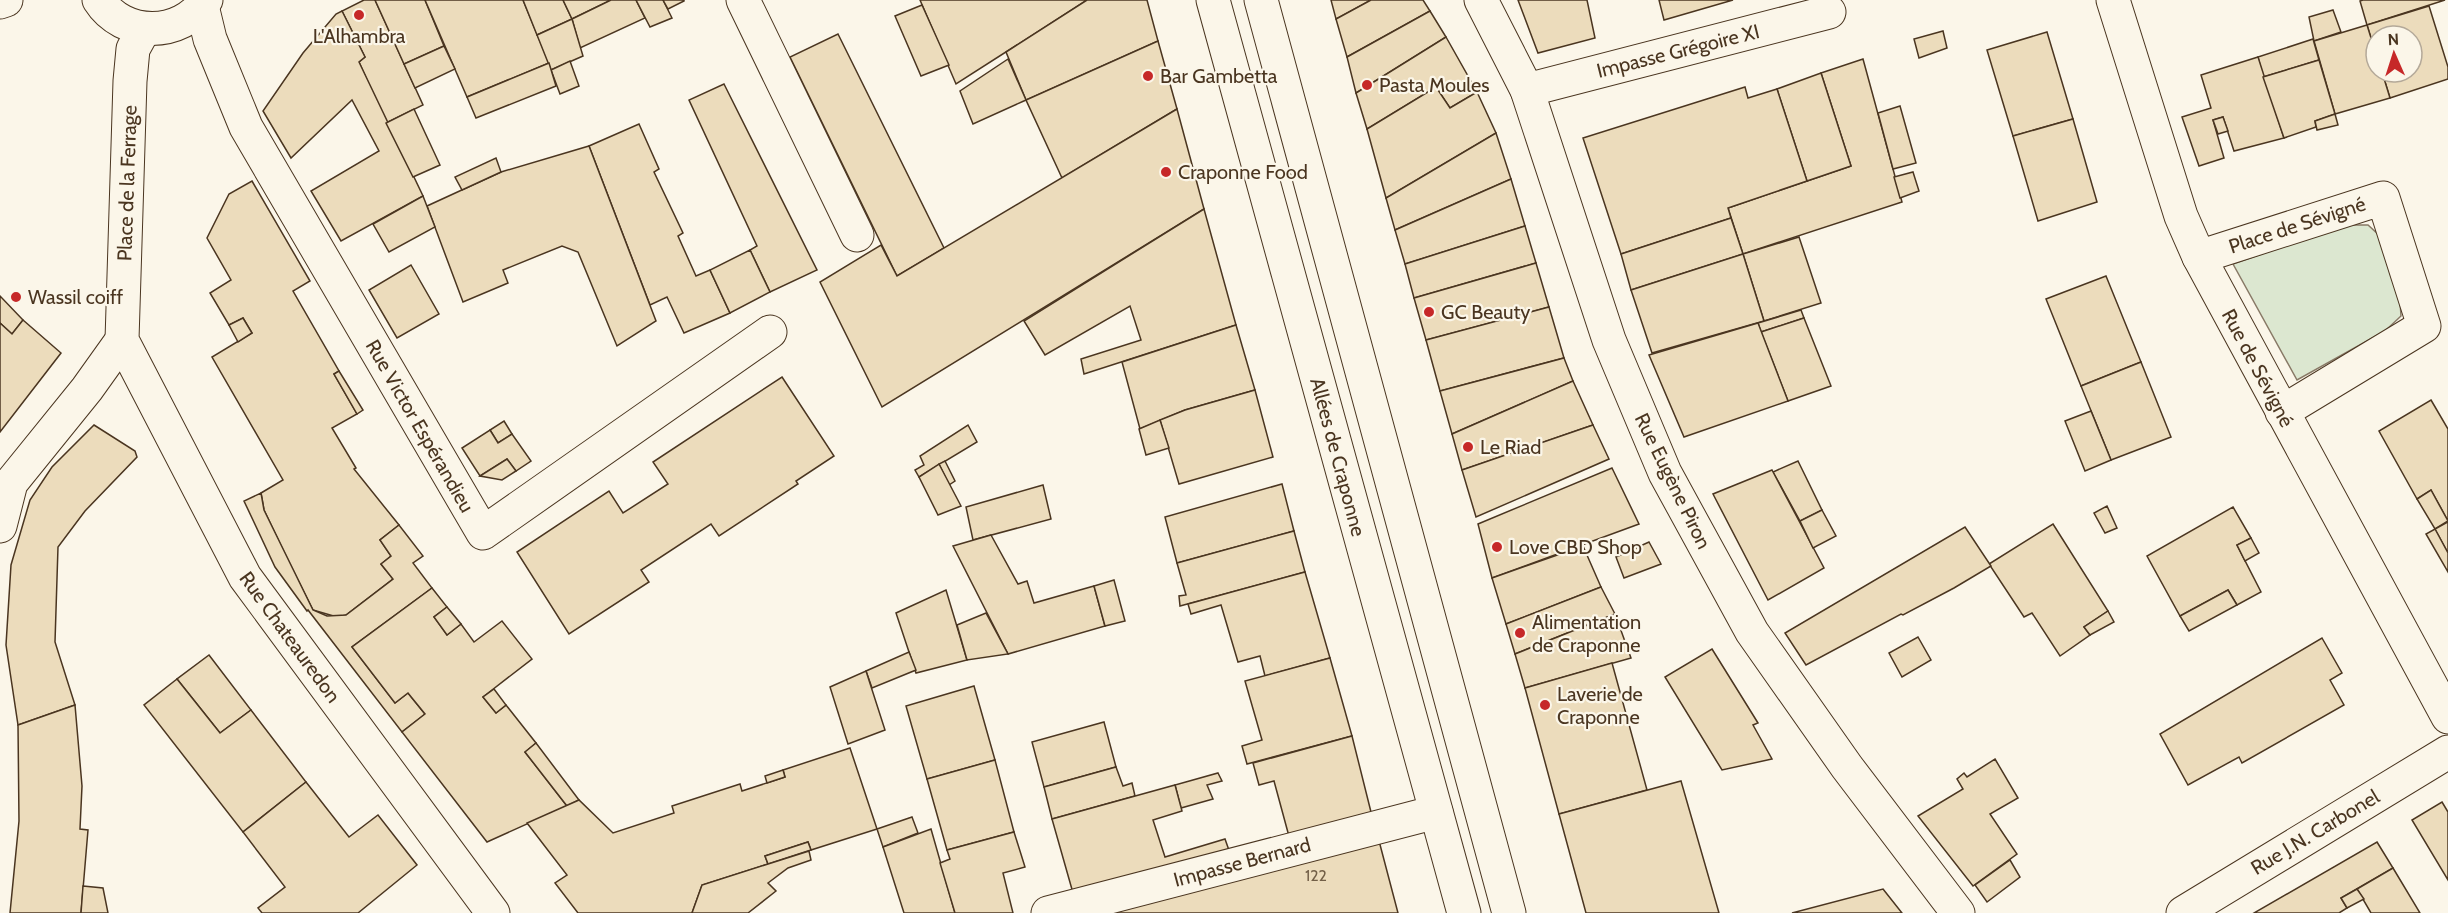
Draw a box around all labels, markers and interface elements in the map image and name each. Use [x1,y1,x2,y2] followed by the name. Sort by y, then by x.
[352,8,366,22] marker: L'Alhambra
[1594,19,1762,83] street label: Impasse Grégoire XI
[313,24,406,48] place label: L'Alhambra
[2364,24,2424,84] north arrow
[2387,30,2399,49] text: N
[1160,64,1278,88] place label: Bar Gambetta
[1141,69,1155,83] marker: Bar Gambetta
[1379,73,1490,97] place label: Pasta Moules
[1360,78,1374,92] marker: Pasta Moules
[112,105,142,261] street label: Place de la Ferrage
[1178,160,1308,184] place label: Craponne Food
[1159,165,1173,179] marker: Craponne Food
[2226,192,2368,258] street label: Place de Sévigné
[28,285,124,309] place label: Wassil coiff
[9,290,23,304] marker: Wassil coiff
[1441,300,1530,324] place label: GC Beauty
[1422,305,1436,319] marker: GC Beauty
[2217,305,2299,431] street label: Rue de Sévigné
[361,335,479,517] street label: Rue Victor Espérandieu
[1305,375,1371,539] street label: Allées de Craponne
[1630,409,1716,553] street label: Rue Eugène Piron
[1480,435,1541,459] place label: Le Riad
[1461,440,1475,454] marker: Le Riad
[1509,535,1642,559] place label: Love CBD Shop
[1490,540,1504,554] marker: Love CBD Shop
[234,567,346,707] street label: Rue Chateauredon
[1532,610,1641,657] place label: Alimentation de Craponne
[1513,626,1527,640] marker: Alimentation de Craponne
[1557,682,1643,729] place label: Laverie de Craponne
[1538,698,1552,712] marker: Laverie de Craponne
[2246,784,2384,880] street label: Rue J.N. Carbonel
[1171,832,1313,892] street label: Impasse Bernard
[1305,866,1327,885] house number: 122

